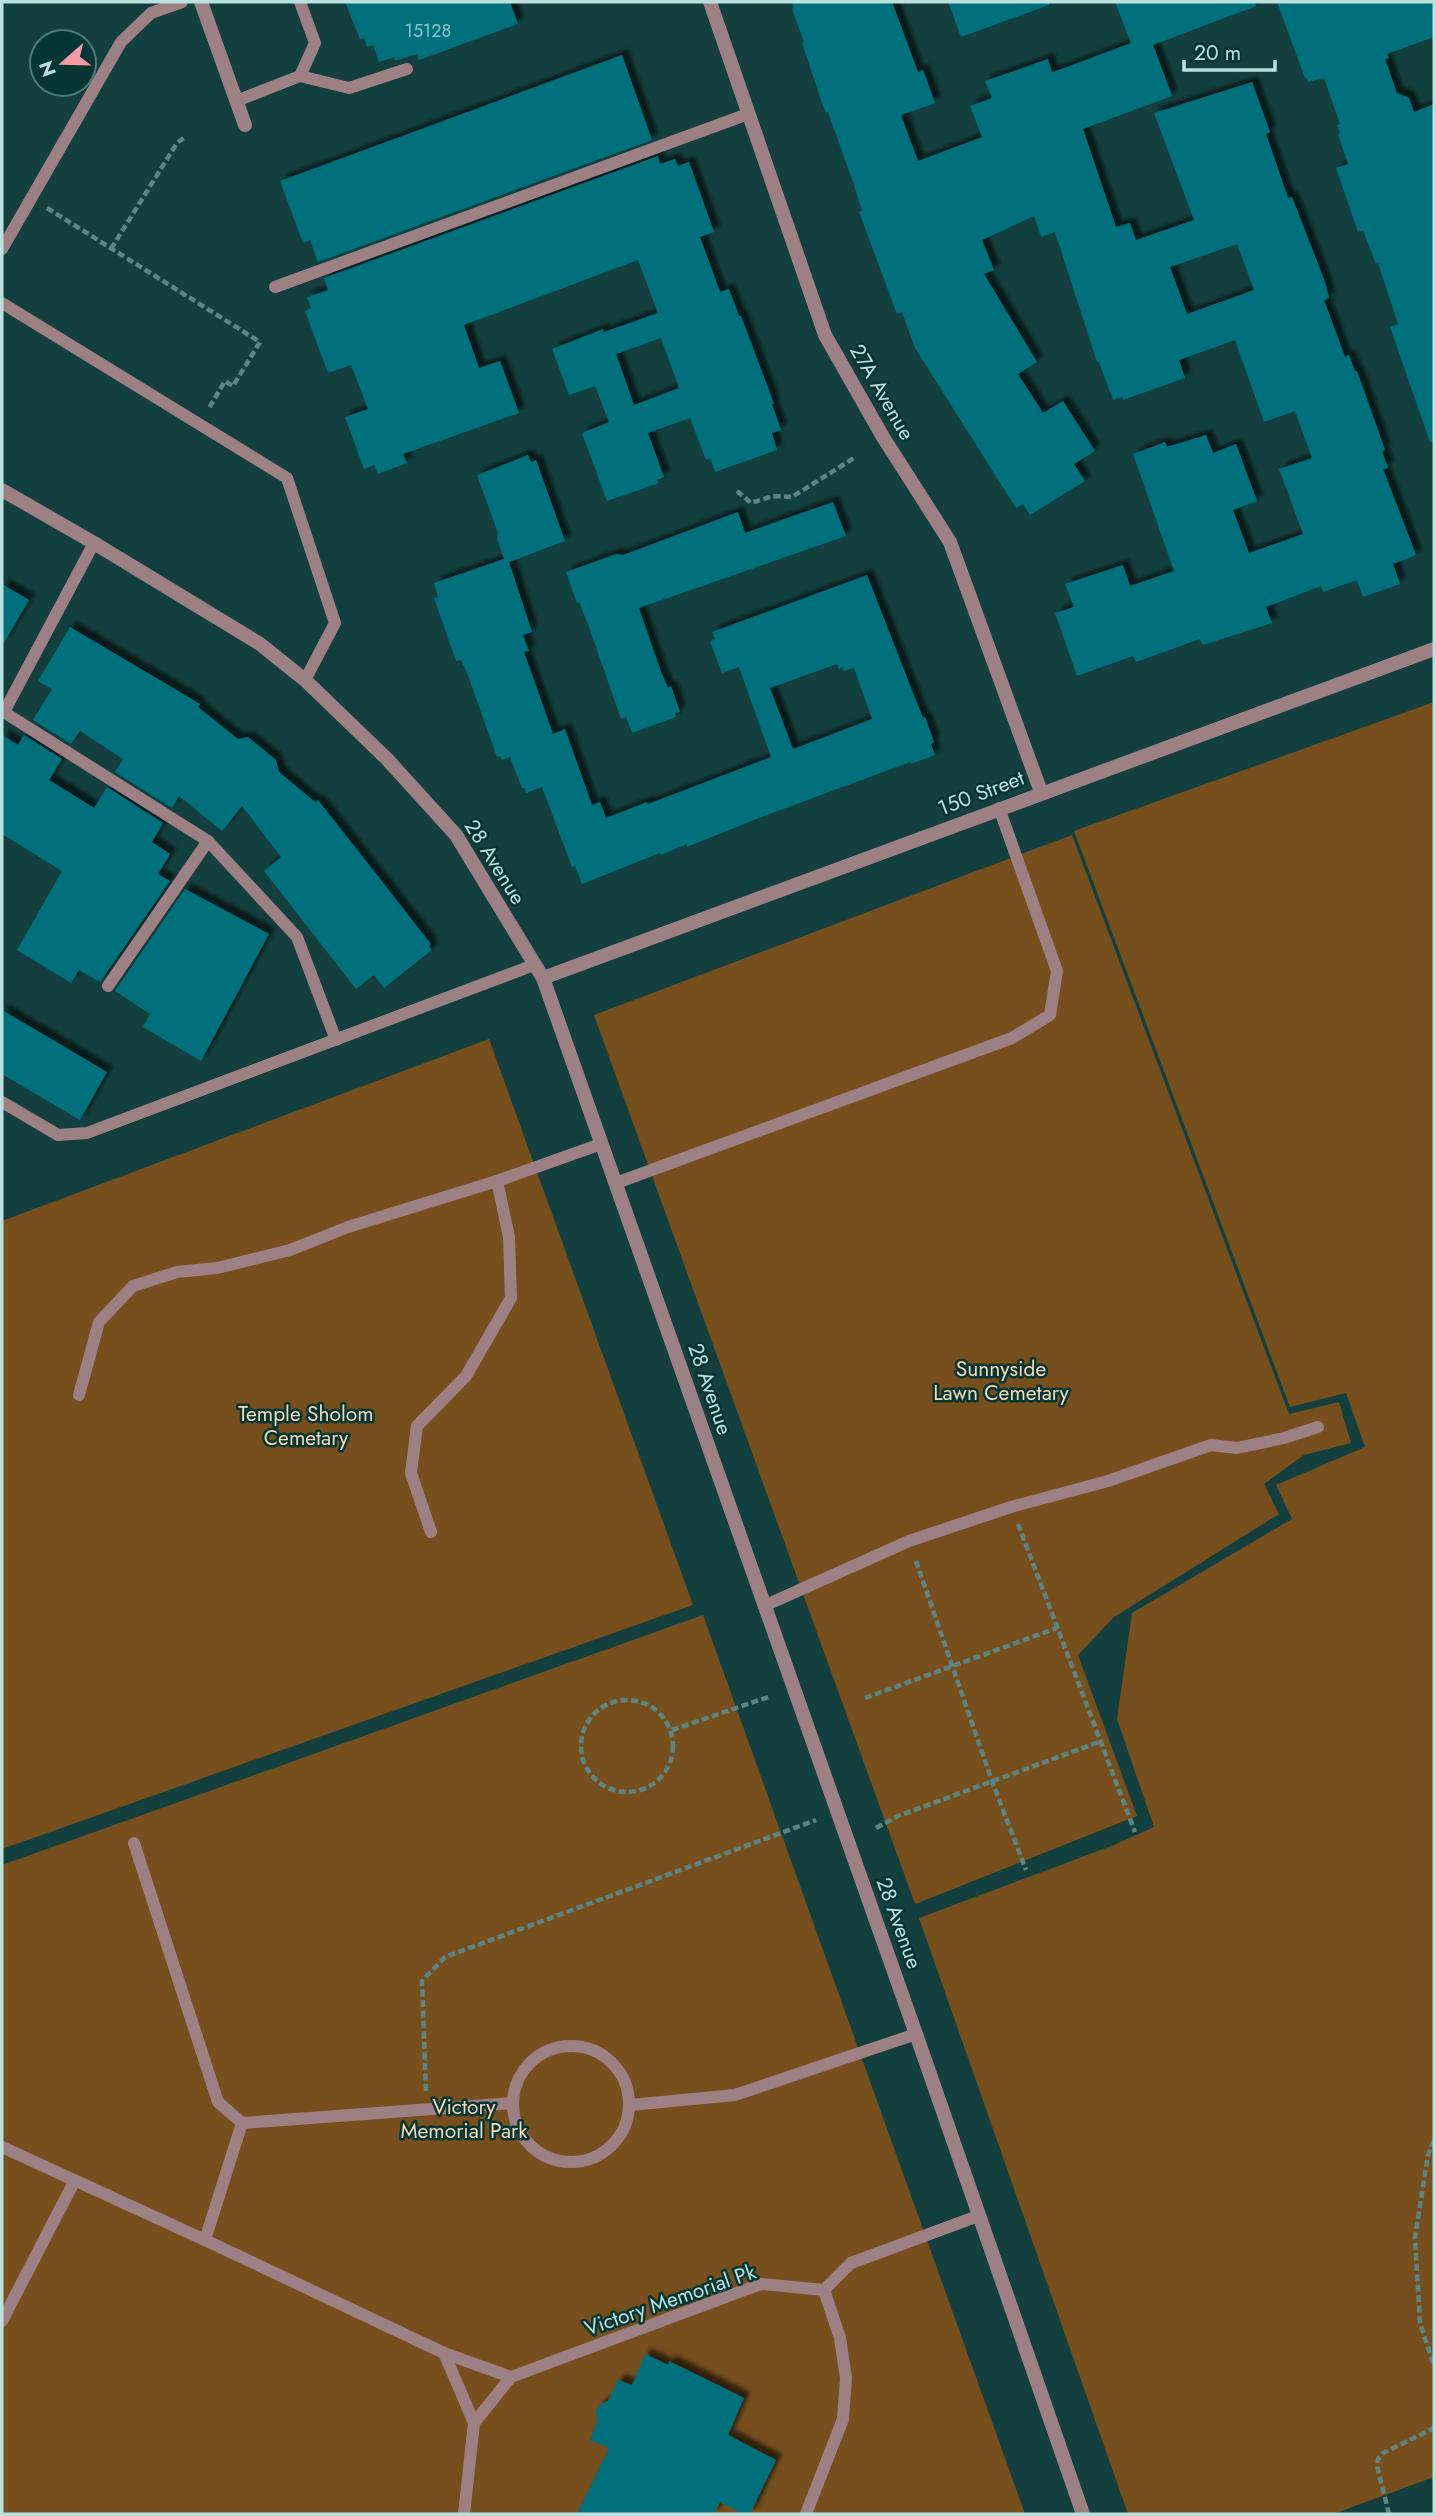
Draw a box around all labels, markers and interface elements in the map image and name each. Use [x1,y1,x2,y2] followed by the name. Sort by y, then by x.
[405,18,451,44] house number: 15128
[28,28,98,98] north arrow
[1184,28,1275,72] scale bar
[1194,38,1241,68] text: 20 m
[32,57,63,80] text: N
[842,338,922,446] street label: 27A Avenue
[933,763,1029,823] street label: 150 Street
[457,814,533,910] street label: 28 Avenue
[680,1339,740,1439] street label: 28 Avenue
[933,1354,1070,1408] park label: Sunnyside Lawn Cemetary
[238,1399,374,1453] park label: Temple Sholom Cemetary
[869,1873,929,1973] street label: 28 Avenue
[401,2092,528,2146] park label: Victory Memorial Park
[580,2256,760,2343] street label: Victory Memorial Pk

